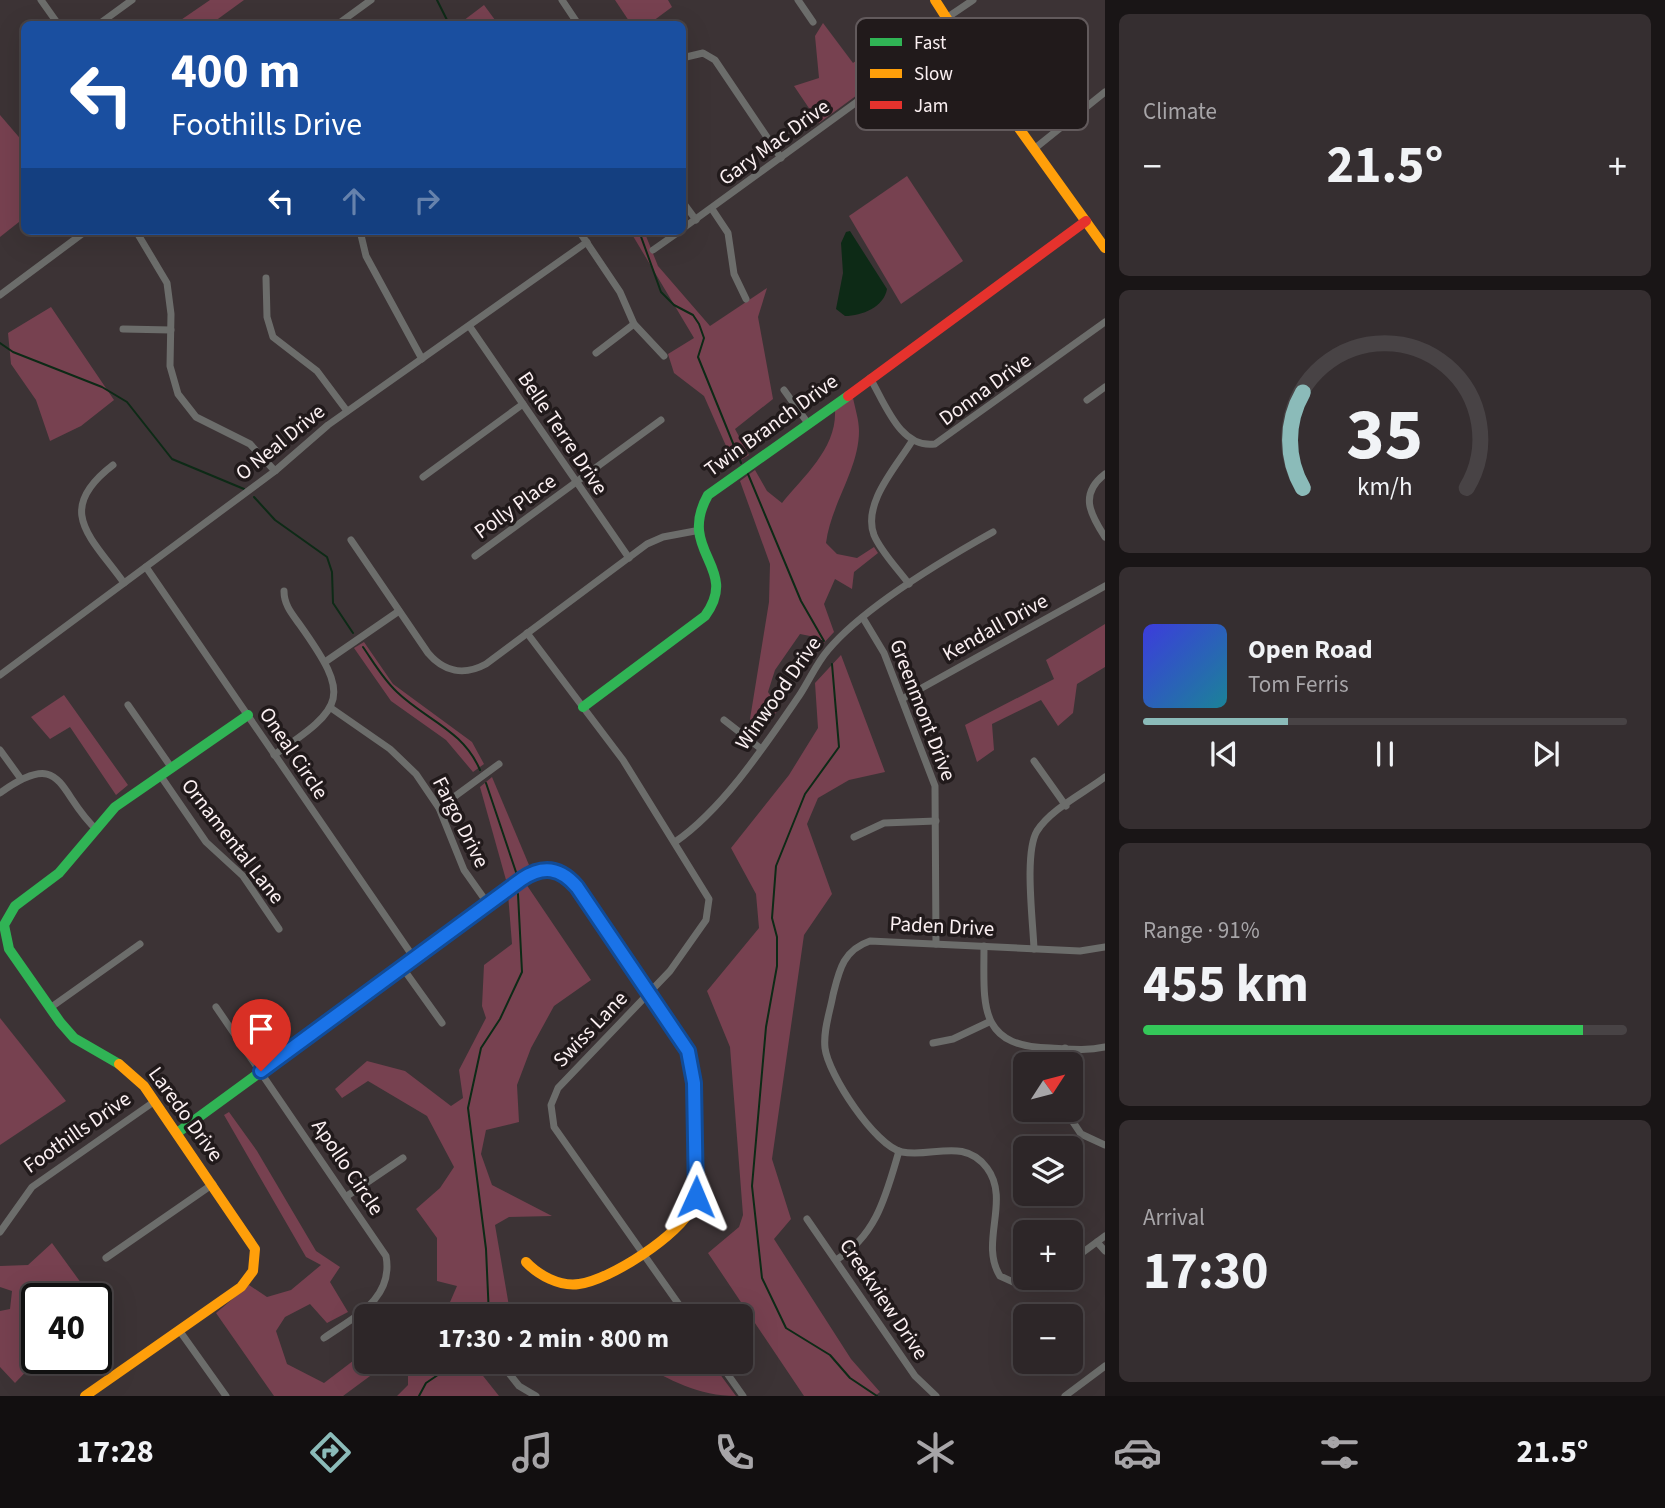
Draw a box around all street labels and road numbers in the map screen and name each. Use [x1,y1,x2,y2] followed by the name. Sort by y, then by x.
[712,92,836,192] street label: Gary Mac Drive
[933,345,1037,433] street label: Donna Drive
[511,365,615,501] street label: Belle Terre Drive
[698,366,844,484] street label: Twin Branch Drive
[229,397,331,487] street label: O Neal Drive
[468,466,562,546] street label: Polly Place
[937,586,1053,668] street label: Kendall Drive
[728,630,828,756] street label: Winwood Drive
[882,635,964,785] street label: Greenmont Drive
[252,701,336,805] street label: Oneal Circle
[425,771,497,873] street label: Fargo Drive
[174,772,292,910] street label: Ornamental Lane
[889,908,995,944] street label: Paden Drive
[546,984,634,1074] street label: Swiss Lane
[141,1060,231,1168] street label: Laredo Drive
[17,1084,137,1180] street label: Foothills Drive
[305,1113,391,1221] street label: Apollo Circle
[832,1232,936,1366] street label: Creekview Drive

